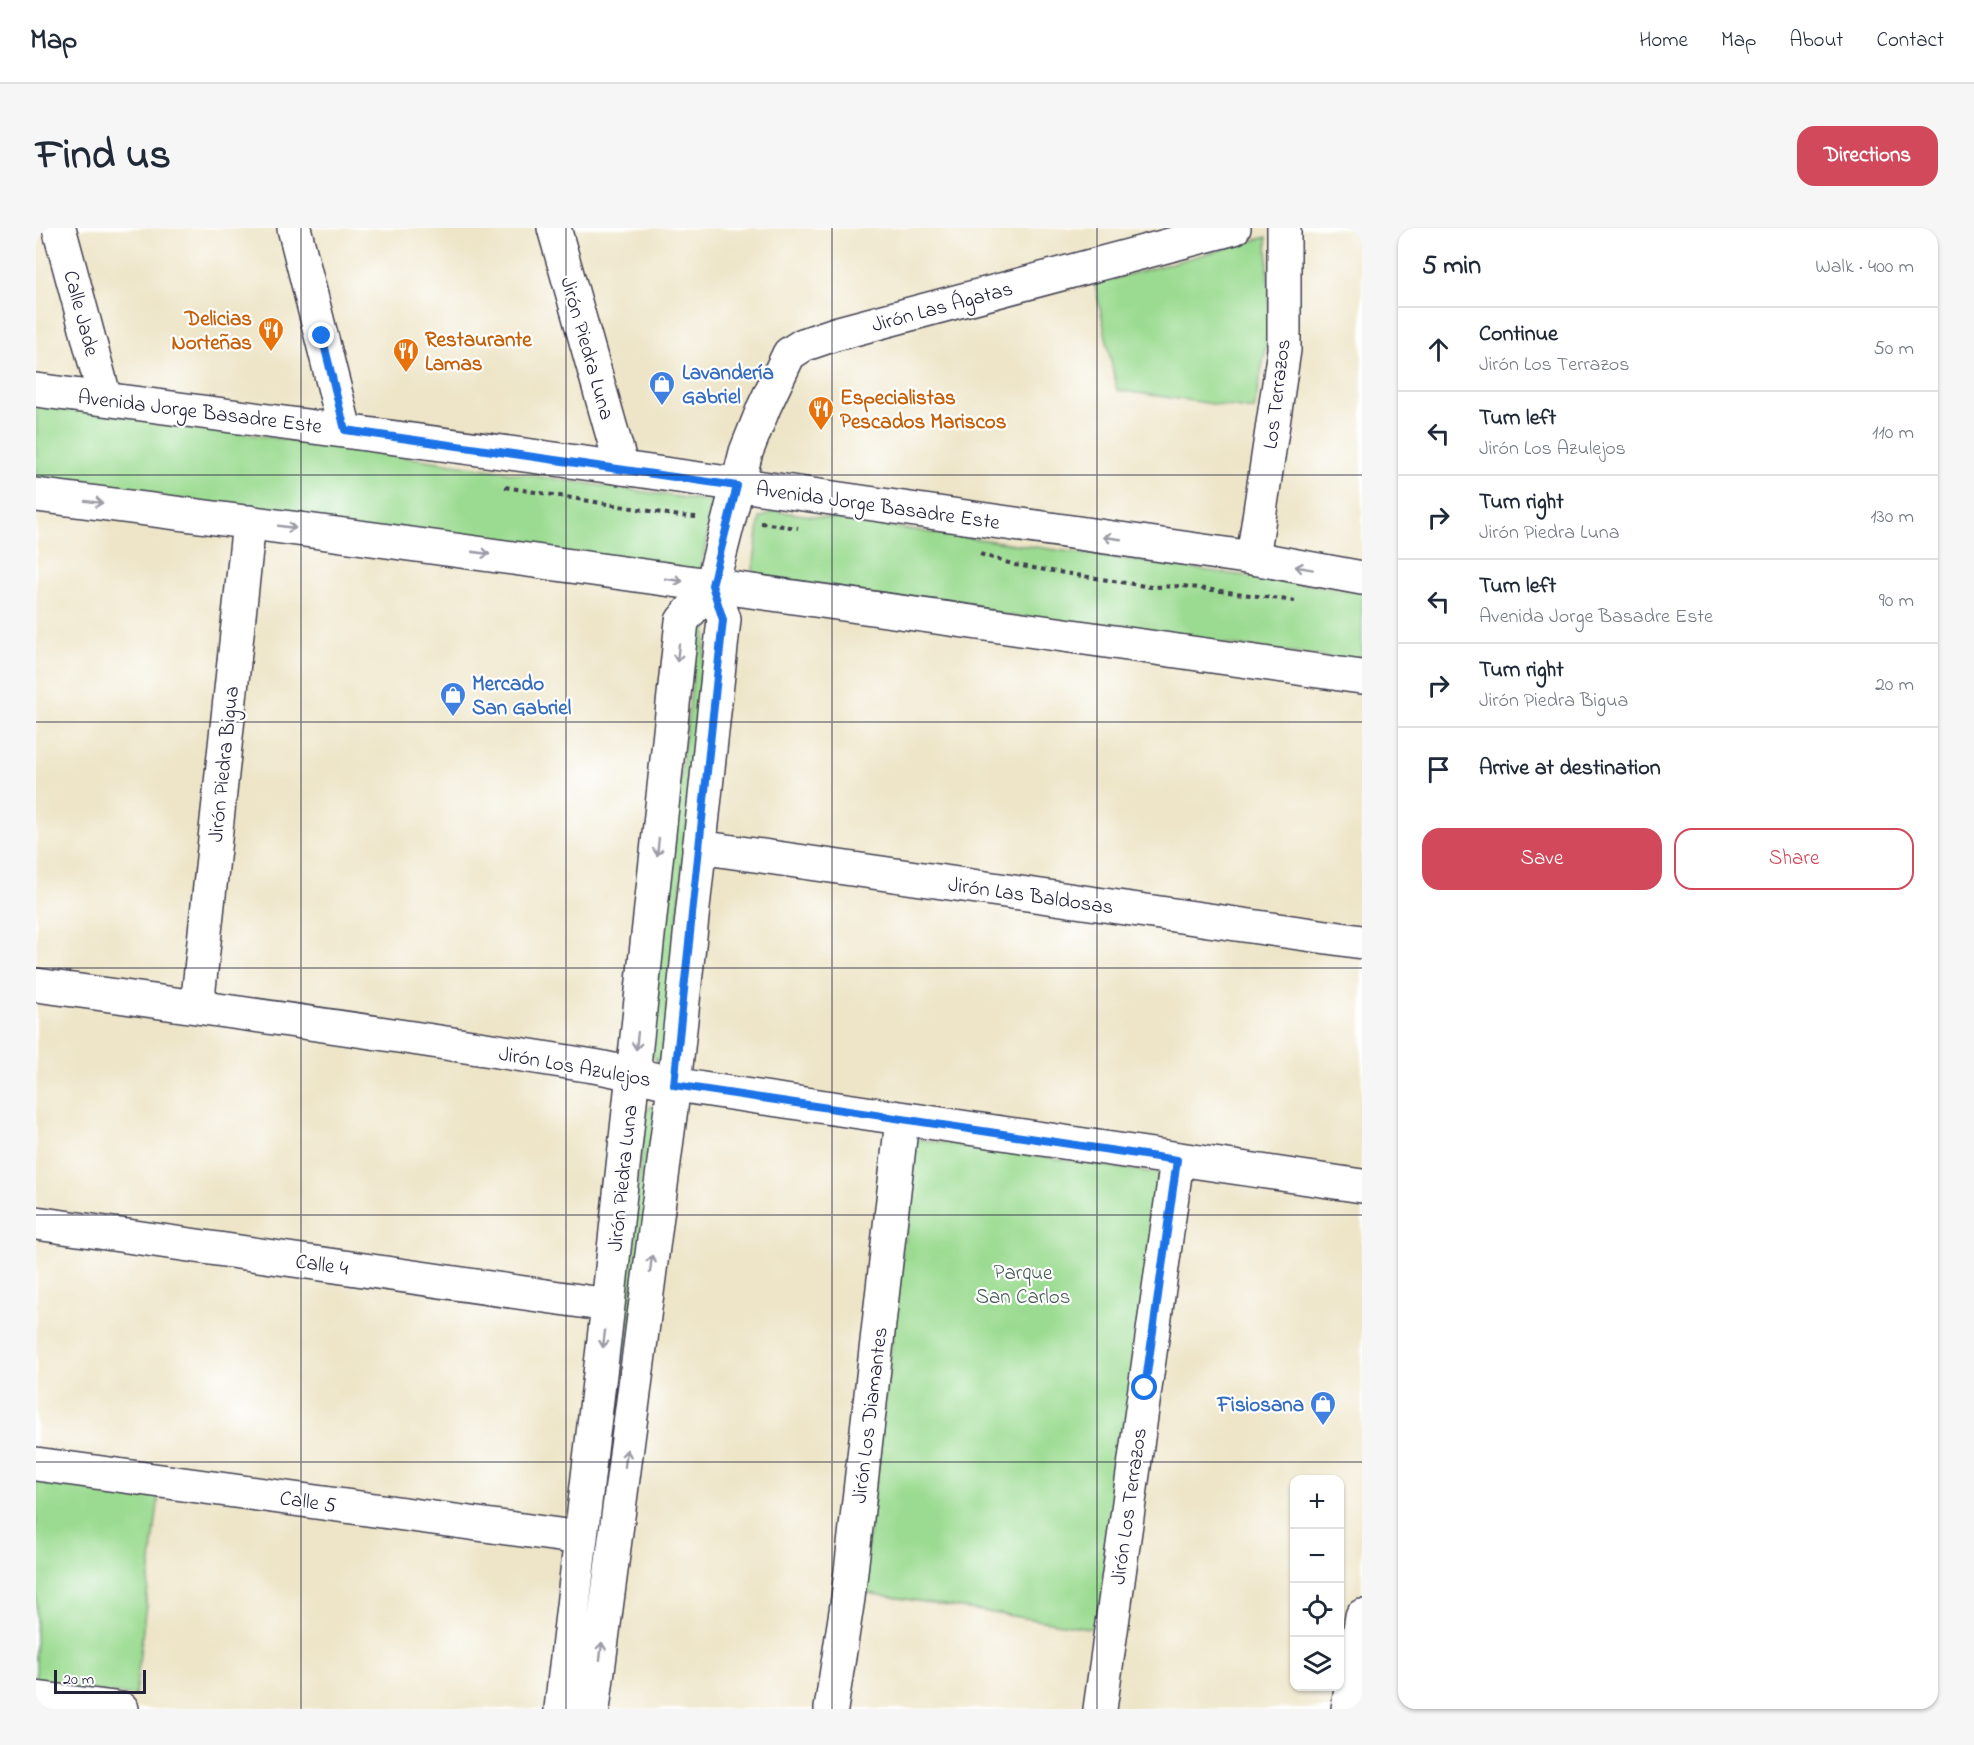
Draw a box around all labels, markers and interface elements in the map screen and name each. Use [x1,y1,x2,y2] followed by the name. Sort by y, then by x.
[30,21,77,62] text: Map
[1639,26,1688,56] text: Home
[1721,26,1756,56] text: Map
[1789,26,1843,56] text: About
[1876,26,1944,56] text: Contact
[36,126,171,187] text: Find us
[1797,126,1938,186] button: Directions
[1422,248,1481,286] text: 5 min
[1815,253,1914,282] text: Walk · 400 m
[54,267,106,360] street label: Calle Jade
[551,274,621,424] street label: Jirón Piedra Luna
[868,274,1017,343] street label: Jirón Las Ágatas
[172,305,252,359] place label: Delicias Norteñas
[256,315,286,353] restaurant icon: Delicias Norteñas
[1479,319,1558,351] text: Continue
[308,322,334,348] route end
[425,326,532,380] place label: Restaurante Lamas
[1422,333,1455,366] icon: ahead
[1873,335,1914,364] text: 50 m
[391,336,421,374] restaurant icon: Restaurante Lamas
[1256,337,1300,451] street label: Los Terrazos
[1479,351,1629,380] text: Jirón Los Terrazos
[682,359,774,413] place label: Lavandería Gabriel
[647,369,677,407] shop icon: Lavandería Gabriel
[76,383,324,445] street label: Avenida Jorge Basadre Este
[840,384,1007,438] place label: Especialistas Pescados Mariscos
[806,394,836,432] restaurant icon: Especialistas Pescados Mariscos
[1479,403,1556,435] text: Turn left
[1422,417,1455,450] icon: left
[1872,419,1914,448] text: 110 m
[1479,435,1626,464] text: Jirón Los Azulejos
[754,475,1002,541] street label: Avenida Jorge Basadre Este
[1479,487,1564,519] text: Turn right
[84,497,103,508] one-way arrow
[1422,501,1455,534] icon: right
[1870,503,1914,532] text: 130 m
[1479,519,1619,548] text: Jirón Piedra Luna
[277,521,297,532] one-way arrow
[1102,533,1122,544] one-way arrow
[470,548,490,559] one-way arrow
[1295,562,1315,573] one-way arrow
[1479,571,1556,603] text: Turn left
[663,575,683,586] one-way arrow
[1422,585,1455,618] icon: left
[1879,587,1914,616] text: 90 m
[1479,603,1713,632] text: Avenida Jorge Basadre Este
[673,643,684,663] one-way arrow
[1479,655,1564,687] text: Turn right
[1422,669,1455,702] icon: right
[472,670,572,724] place label: Mercado San Gabriel
[1875,671,1914,700] text: 20 m
[438,680,468,718] shop icon: Mercado San Gabriel
[202,685,250,844] street label: Jirón Piedra Bigua
[1479,687,1628,716] text: Jirón Piedra Bigua
[1422,753,1455,786] icon: arrive
[1479,753,1661,785] text: Arrive at destination
[1422,828,1662,890] button: Save
[1674,828,1914,890] button: Share
[652,837,663,857] one-way arrow
[946,871,1115,923] street label: Jirón Las Baldosas
[631,1031,642,1051] one-way arrow
[496,1040,653,1096] street label: Jirón Los Azulejos
[601,1103,647,1253] street label: Jirón Piedra Luna
[293,1247,351,1285] street label: Calle 4
[645,1255,656,1275] one-way arrow
[976,1259,1070,1313] park label: Parque San Carlos
[845,1325,897,1505] street label: Jirón Los Diamantes
[598,1329,609,1349] one-way arrow
[1131,1374,1157,1400] route start
[1308,1389,1338,1427] shop icon: Fisiosana
[1217,1391,1304,1421] place label: Fisiosana
[1104,1426,1156,1587] street label: Jirón Los Terrazos
[620,1448,631,1468] one-way arrow
[1290,1475,1344,1691] map controls
[1290,1475,1344,1529] button: +
[278,1484,338,1522] street label: Calle 5
[1290,1529,1344,1583] button: −
[1290,1583,1344,1637] button: locate
[1290,1637,1344,1691] button: layers
[595,1642,606,1661] one-way arrow
[54,1667,146,1694] scale bar
[63,1668,94,1692] text: 20 m

